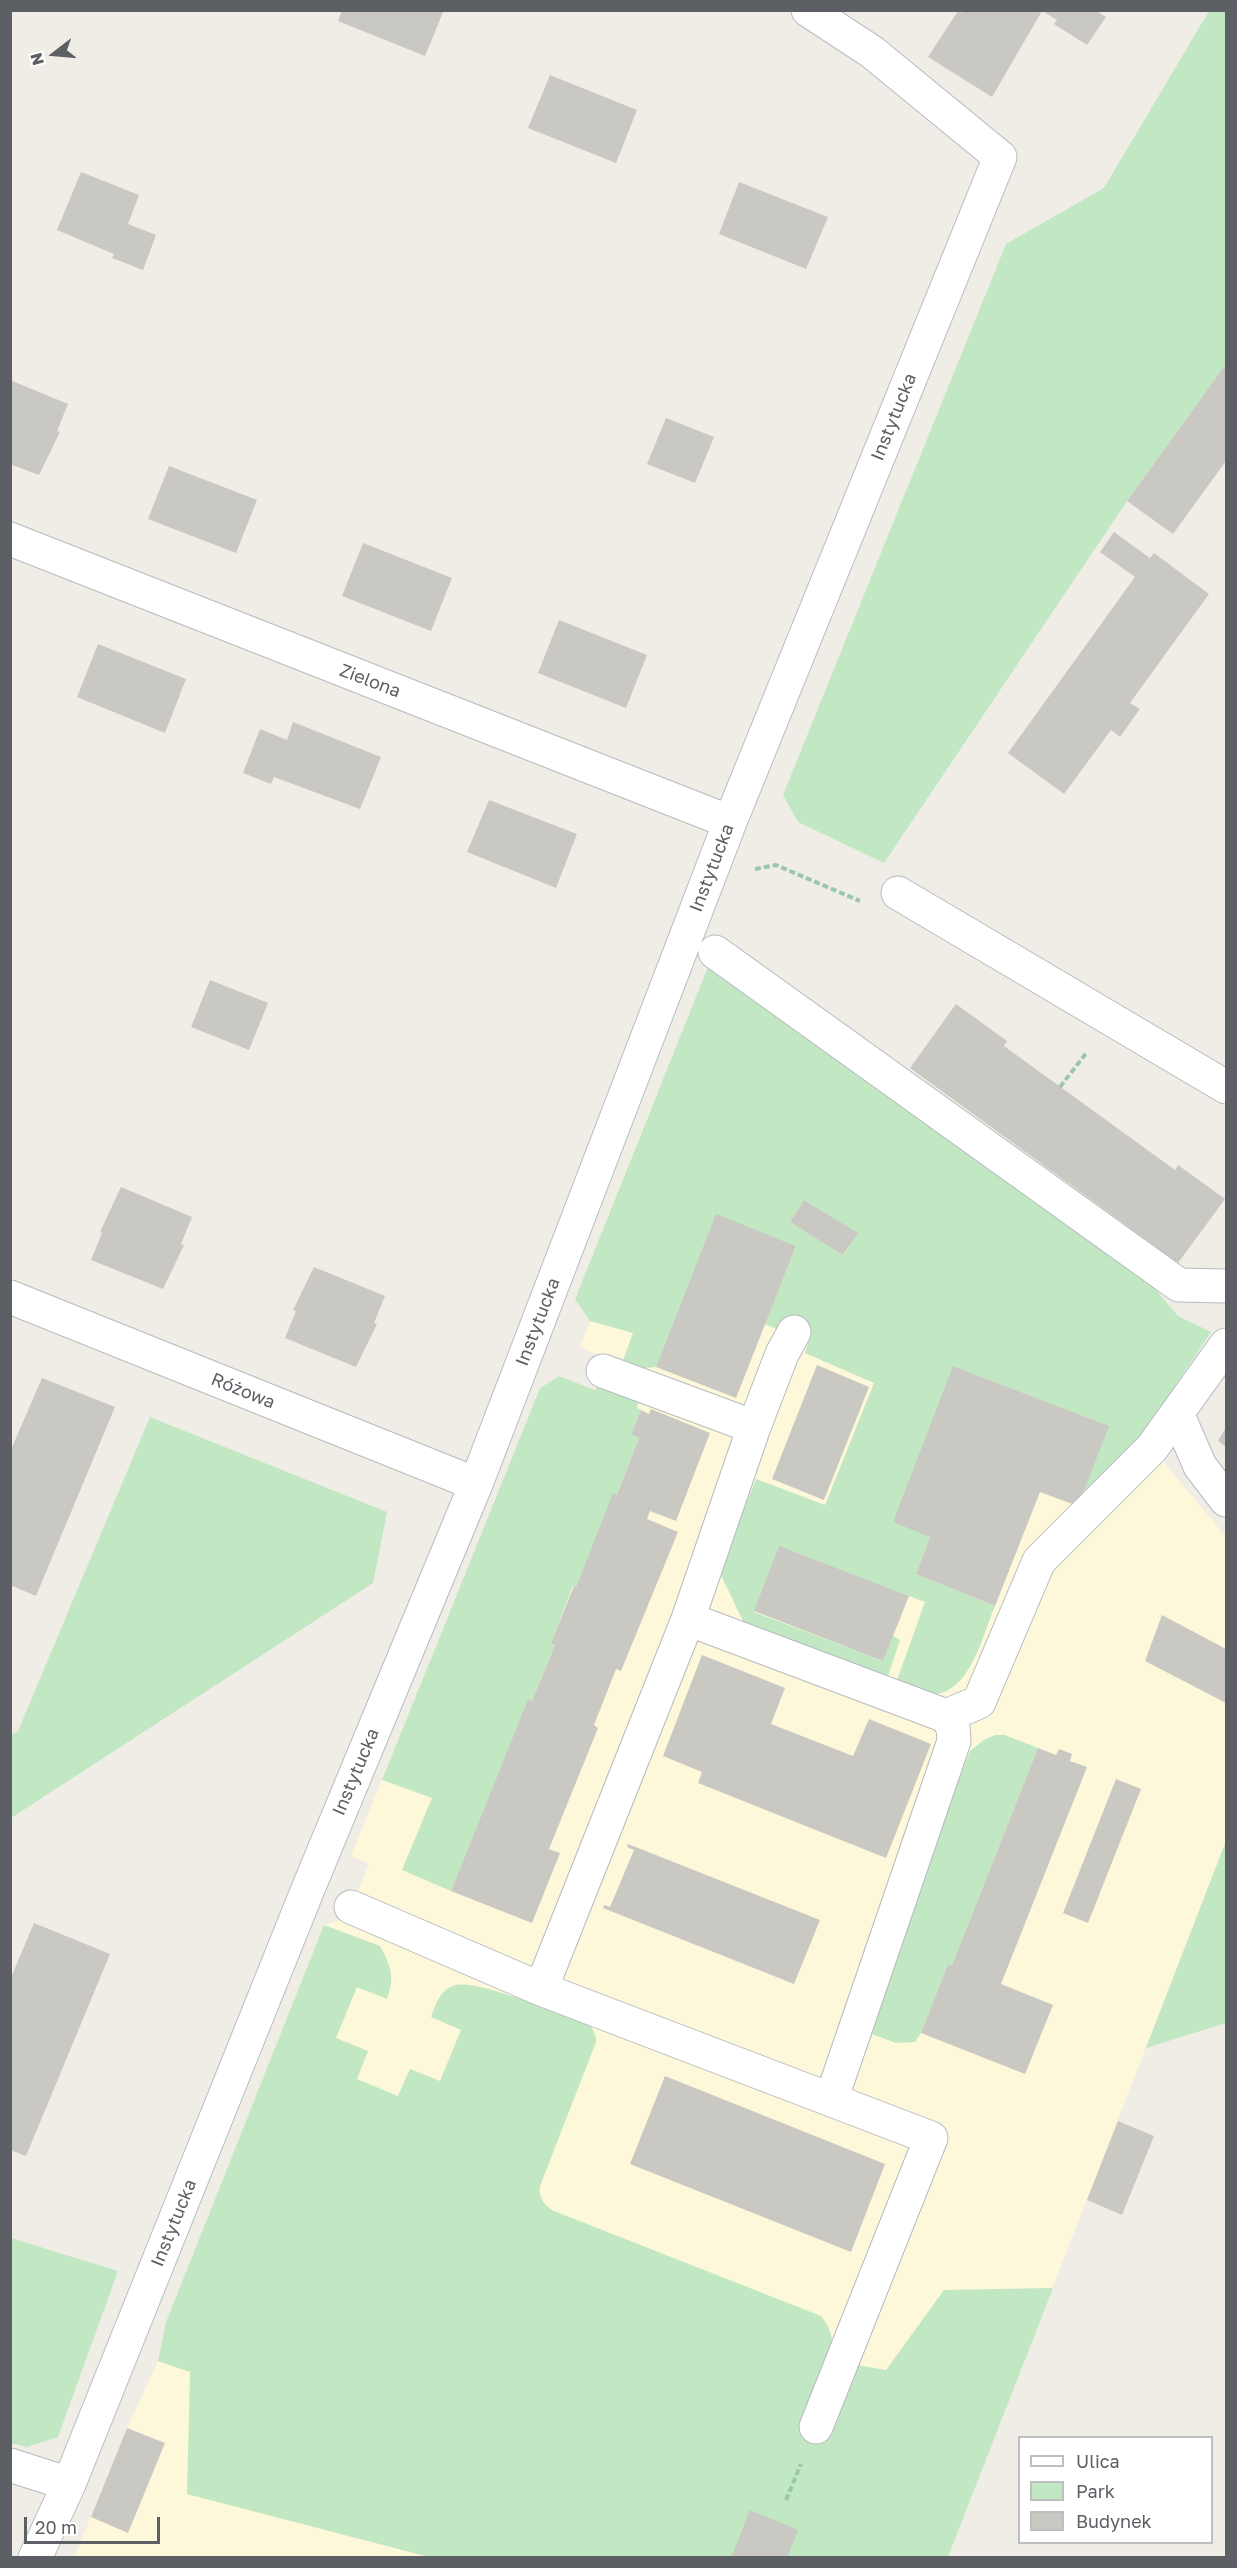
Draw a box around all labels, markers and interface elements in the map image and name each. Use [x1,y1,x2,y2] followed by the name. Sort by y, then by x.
[24,24,84,84] north arrow
[25,50,48,68] text: N
[867,370,921,464] street label: Instytucka
[336,660,404,702] street label: Zielona
[685,821,739,915] street label: Instytucka
[511,1275,565,1369] street label: Instytucka
[208,1368,278,1414] street label: Różowa
[328,1725,384,1819] street label: Instytucka
[147,2176,201,2270] street label: Instytucka
[1018,2436,1213,2544] legend
[1076,2450,1120,2472] text: Ulica
[1076,2480,1115,2502] text: Park
[27,2505,164,2543] scale bar
[1076,2510,1152,2532] text: Budynek
[35,2516,77,2538] text: 20 m

